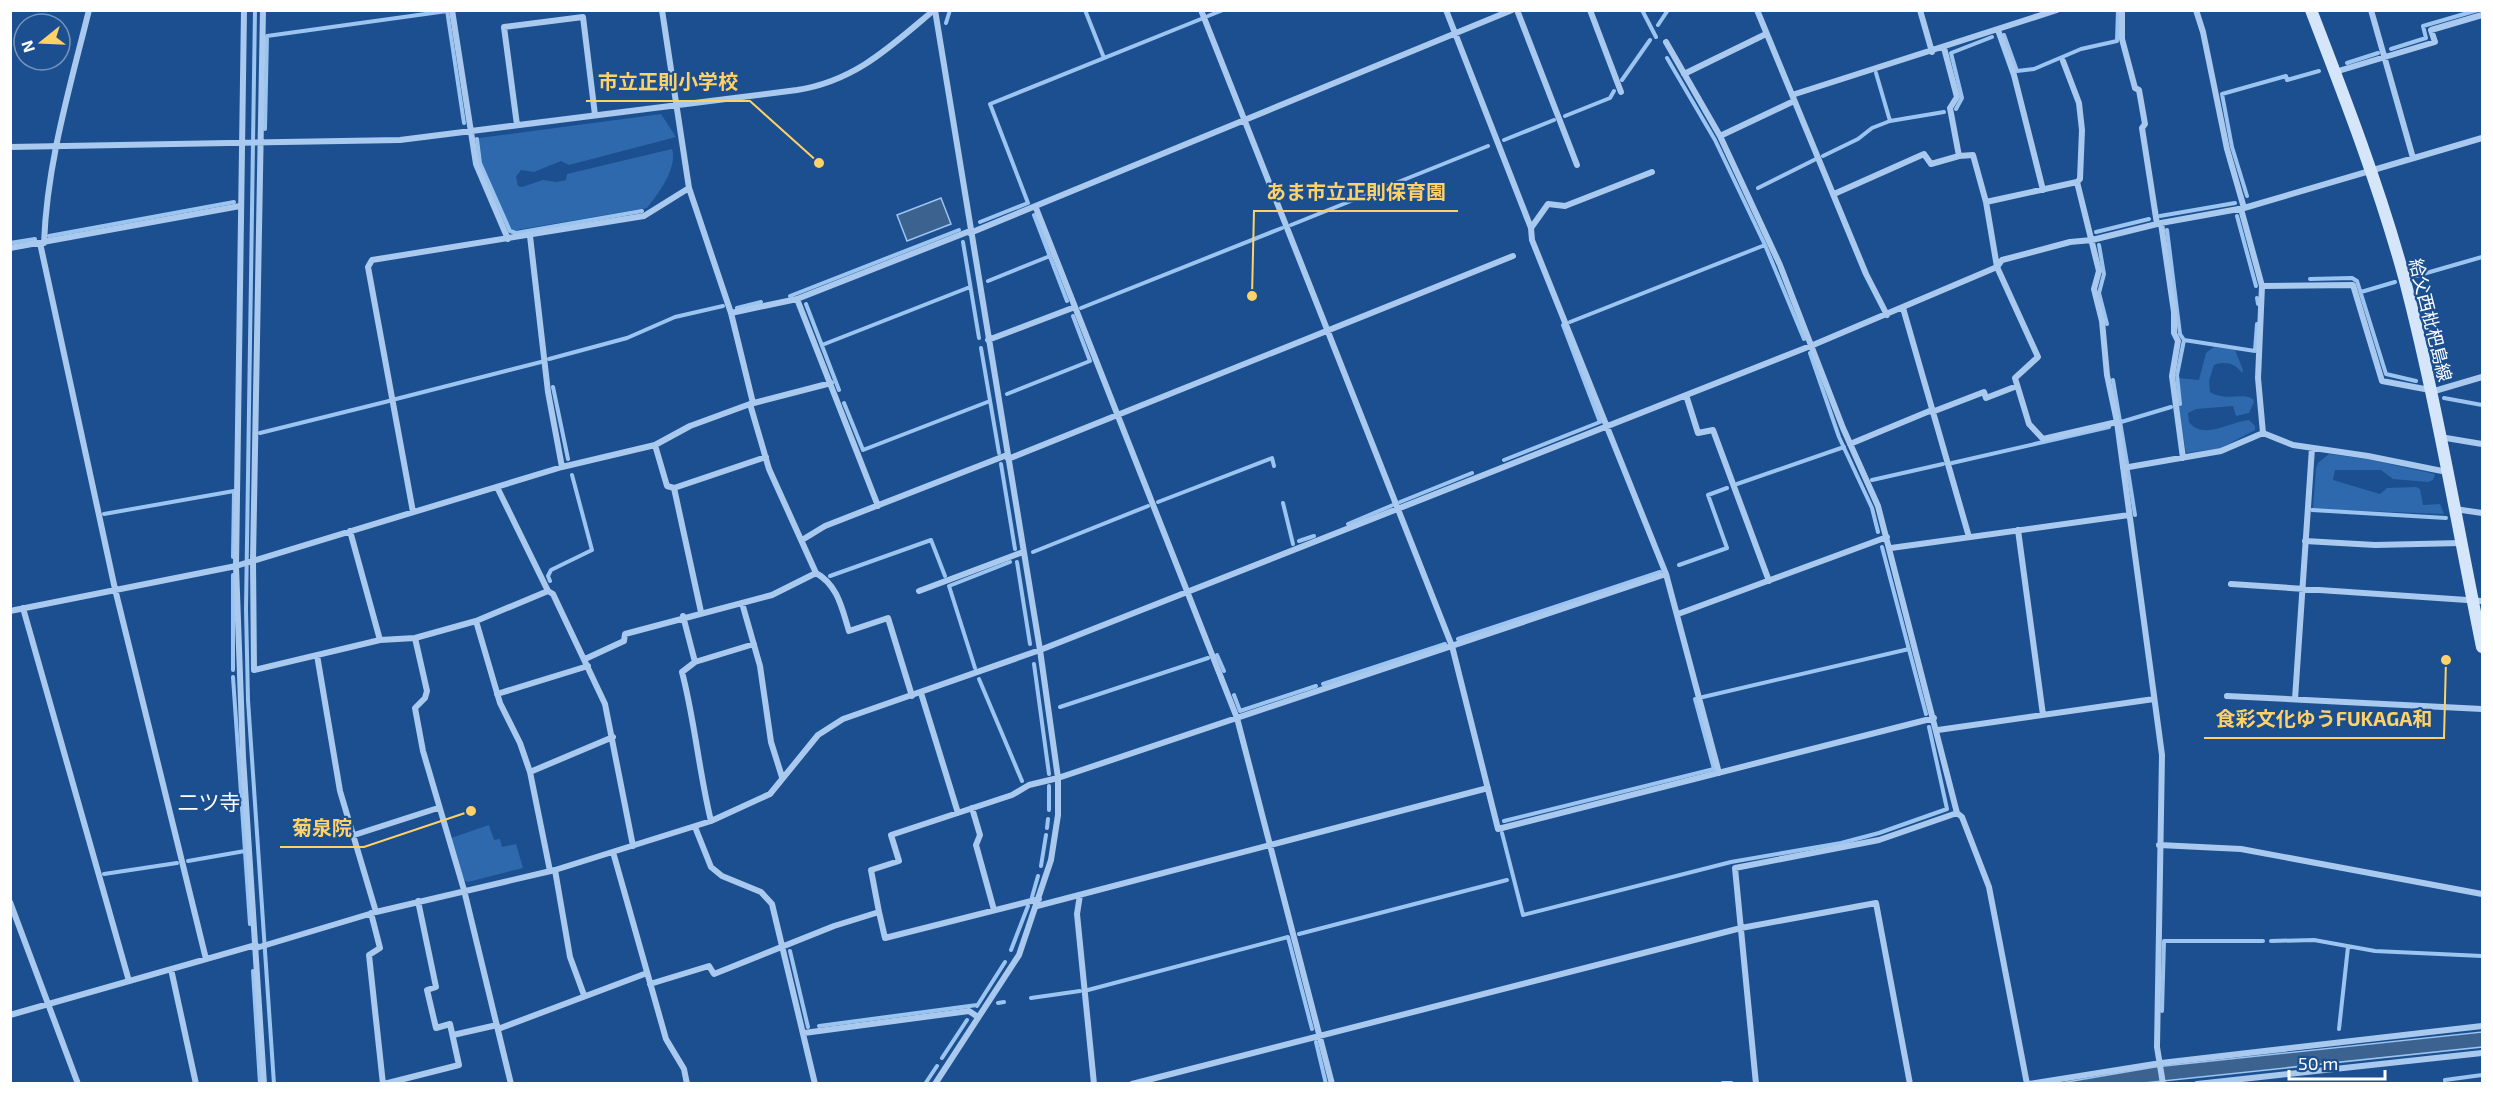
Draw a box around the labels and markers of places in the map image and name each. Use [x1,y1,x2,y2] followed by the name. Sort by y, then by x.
[586,63,750,101] callout: 市立正則小学校
[1254,173,1458,211] callout: あま市立正則保育園
[2204,700,2444,738] callout: 食彩文化ゆうFUKAGA和
[280,809,364,847] callout: 菊泉院

